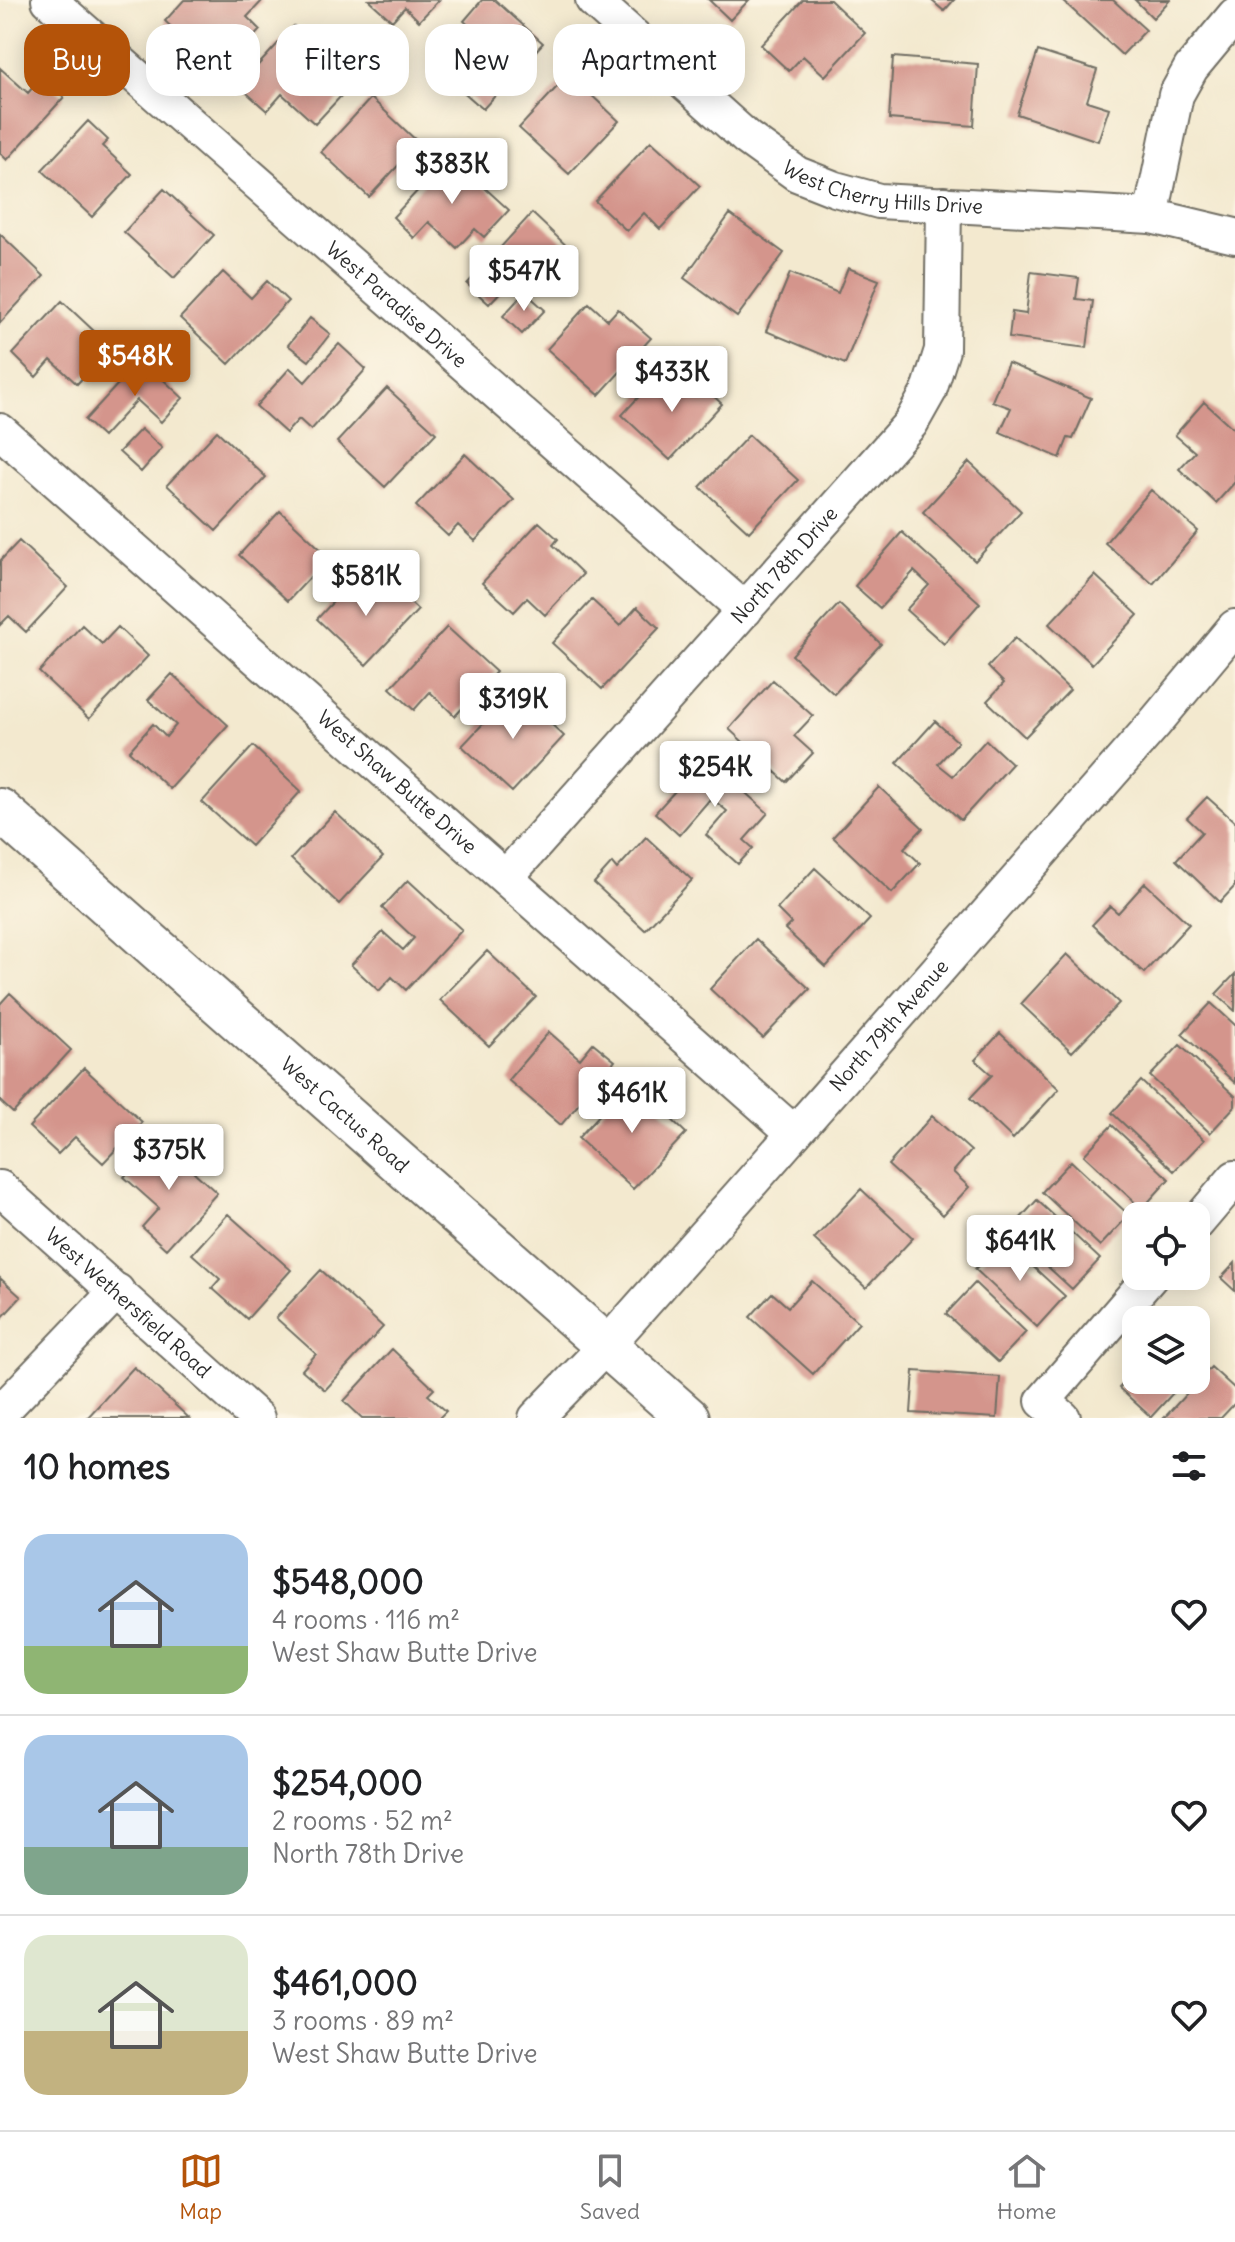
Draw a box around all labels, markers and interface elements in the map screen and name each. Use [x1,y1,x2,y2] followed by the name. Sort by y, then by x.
[24,24,130,96] chip: Buy
[146,24,260,96] chip: Rent
[276,24,409,96] chip: Filters
[425,24,537,96] chip: New
[553,24,745,96] chip: Apartment
[396,138,508,206] pin: $383K
[415,147,489,180] text: $383K
[778,154,984,219] street label: West Cherry Hills Drive
[321,236,472,373] street label: West Paradise Drive
[468,245,580,313] pin: $547K
[488,254,560,287] text: $547K
[79,330,191,398] pin: $548K
[97,339,173,372] text: $548K
[616,346,728,414] pin: $433K
[634,355,710,388] text: $433K
[725,501,842,628] street label: North 78th Drive
[310,550,422,618] pin: $581K
[331,559,401,592] text: $581K
[457,673,569,741] pin: $319K
[478,682,548,715] text: $319K
[313,705,482,859] street label: West Shaw Butte Drive
[659,741,771,809] pin: $254K
[678,750,752,783] text: $254K
[824,954,953,1096] street label: North 79th Avenue
[276,1051,414,1178] street label: West Cactus Road
[576,1067,688,1135] pin: $461K
[597,1076,667,1109] text: $461K
[113,1124,225,1192] pin: $375K
[133,1133,205,1166] text: $375K
[1122,1202,1210,1394] map controls
[1122,1202,1210,1290] button: locate
[964,1215,1076,1283] pin: $641K
[41,1222,216,1383] street label: West Wethersfield Road
[985,1224,1055,1257] text: $641K
[1122,1306,1210,1394] button: layers
[1167,1444,1211,1488] icon: filters
[24,1445,170,1488] text: 10 homes
[272,1560,424,1603] text: $548,000
[88,1566,184,1662] icon: home
[1167,1592,1211,1636] icon: heart
[272,1603,460,1636] text: 4 rooms · 116 m²
[272,1636,538,1669] text: West Shaw Butte Drive
[272,1761,423,1804] text: $254,000
[88,1767,184,1863] icon: home
[1167,1793,1211,1837] icon: heart
[272,1804,453,1837] text: 2 rooms · 52 m²
[272,1837,464,1870] text: North 78th Drive
[272,1961,418,2004] text: $461,000
[88,1967,184,2063] icon: home
[1167,1993,1211,2037] icon: heart
[272,2004,454,2037] text: 3 rooms · 89 m²
[272,2037,538,2070] text: West Shaw Butte Drive
[179,2149,223,2225] tab: Map
[580,2149,640,2225] tab: Saved
[997,2149,1056,2225] tab: Home

